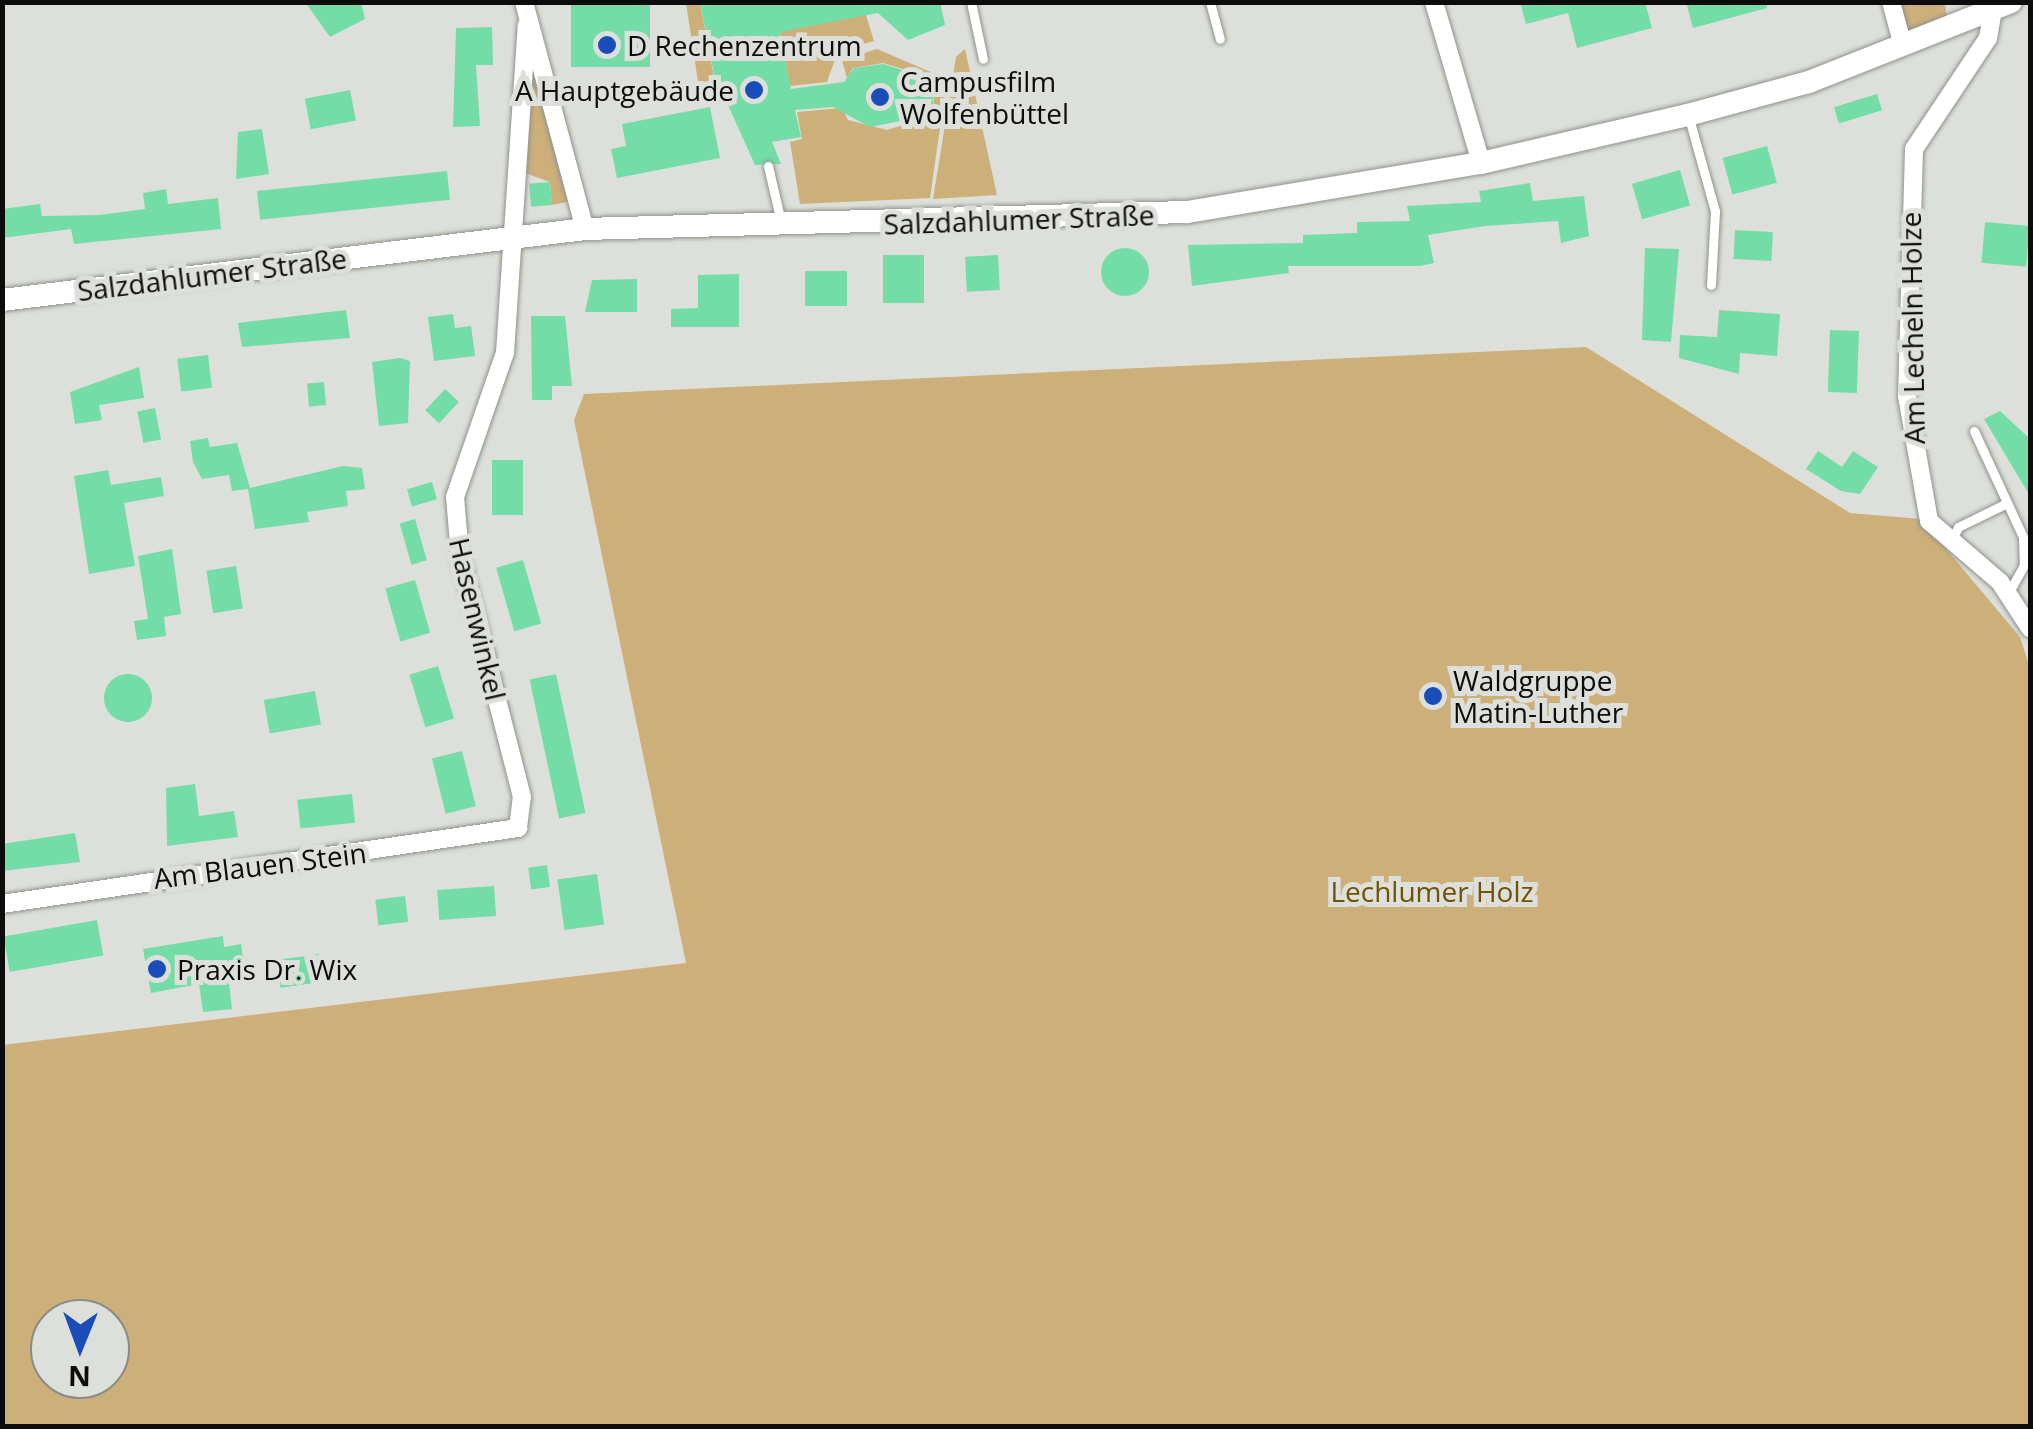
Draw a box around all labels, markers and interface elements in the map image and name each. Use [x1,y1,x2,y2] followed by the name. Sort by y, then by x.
[627,28,862,62] place label: D Rechenzentrum
[596,34,618,56] marker: D Rechenzentrum
[900,64,1069,130] place label: Campusfilm Wolfenbüttel
[515,73,734,107] place label: A Hauptgebäude
[743,79,765,101] marker: A Hauptgebäude
[869,86,891,108] marker: Campusfilm Wolfenbüttel
[883,197,1155,241] street label: Salzdahlumer Straße
[1893,211,1931,445] street label: Am Lecheln Holze
[75,241,349,307] street label: Salzdahlumer Straße
[443,534,513,704] street label: Hasenwinkel
[1453,663,1623,729] place label: Waldgruppe Matin-Luther
[1422,685,1444,707] marker: Waldgruppe Matin-Luther
[152,835,368,895] street label: Am Blauen Stein
[1330,874,1534,908] park label: Lechlumer Holz
[177,952,357,986] place label: Praxis Dr. Wix
[146,958,168,980] marker: Praxis Dr. Wix
[30,1299,130,1399] north arrow
[68,1358,91,1396] text: N

